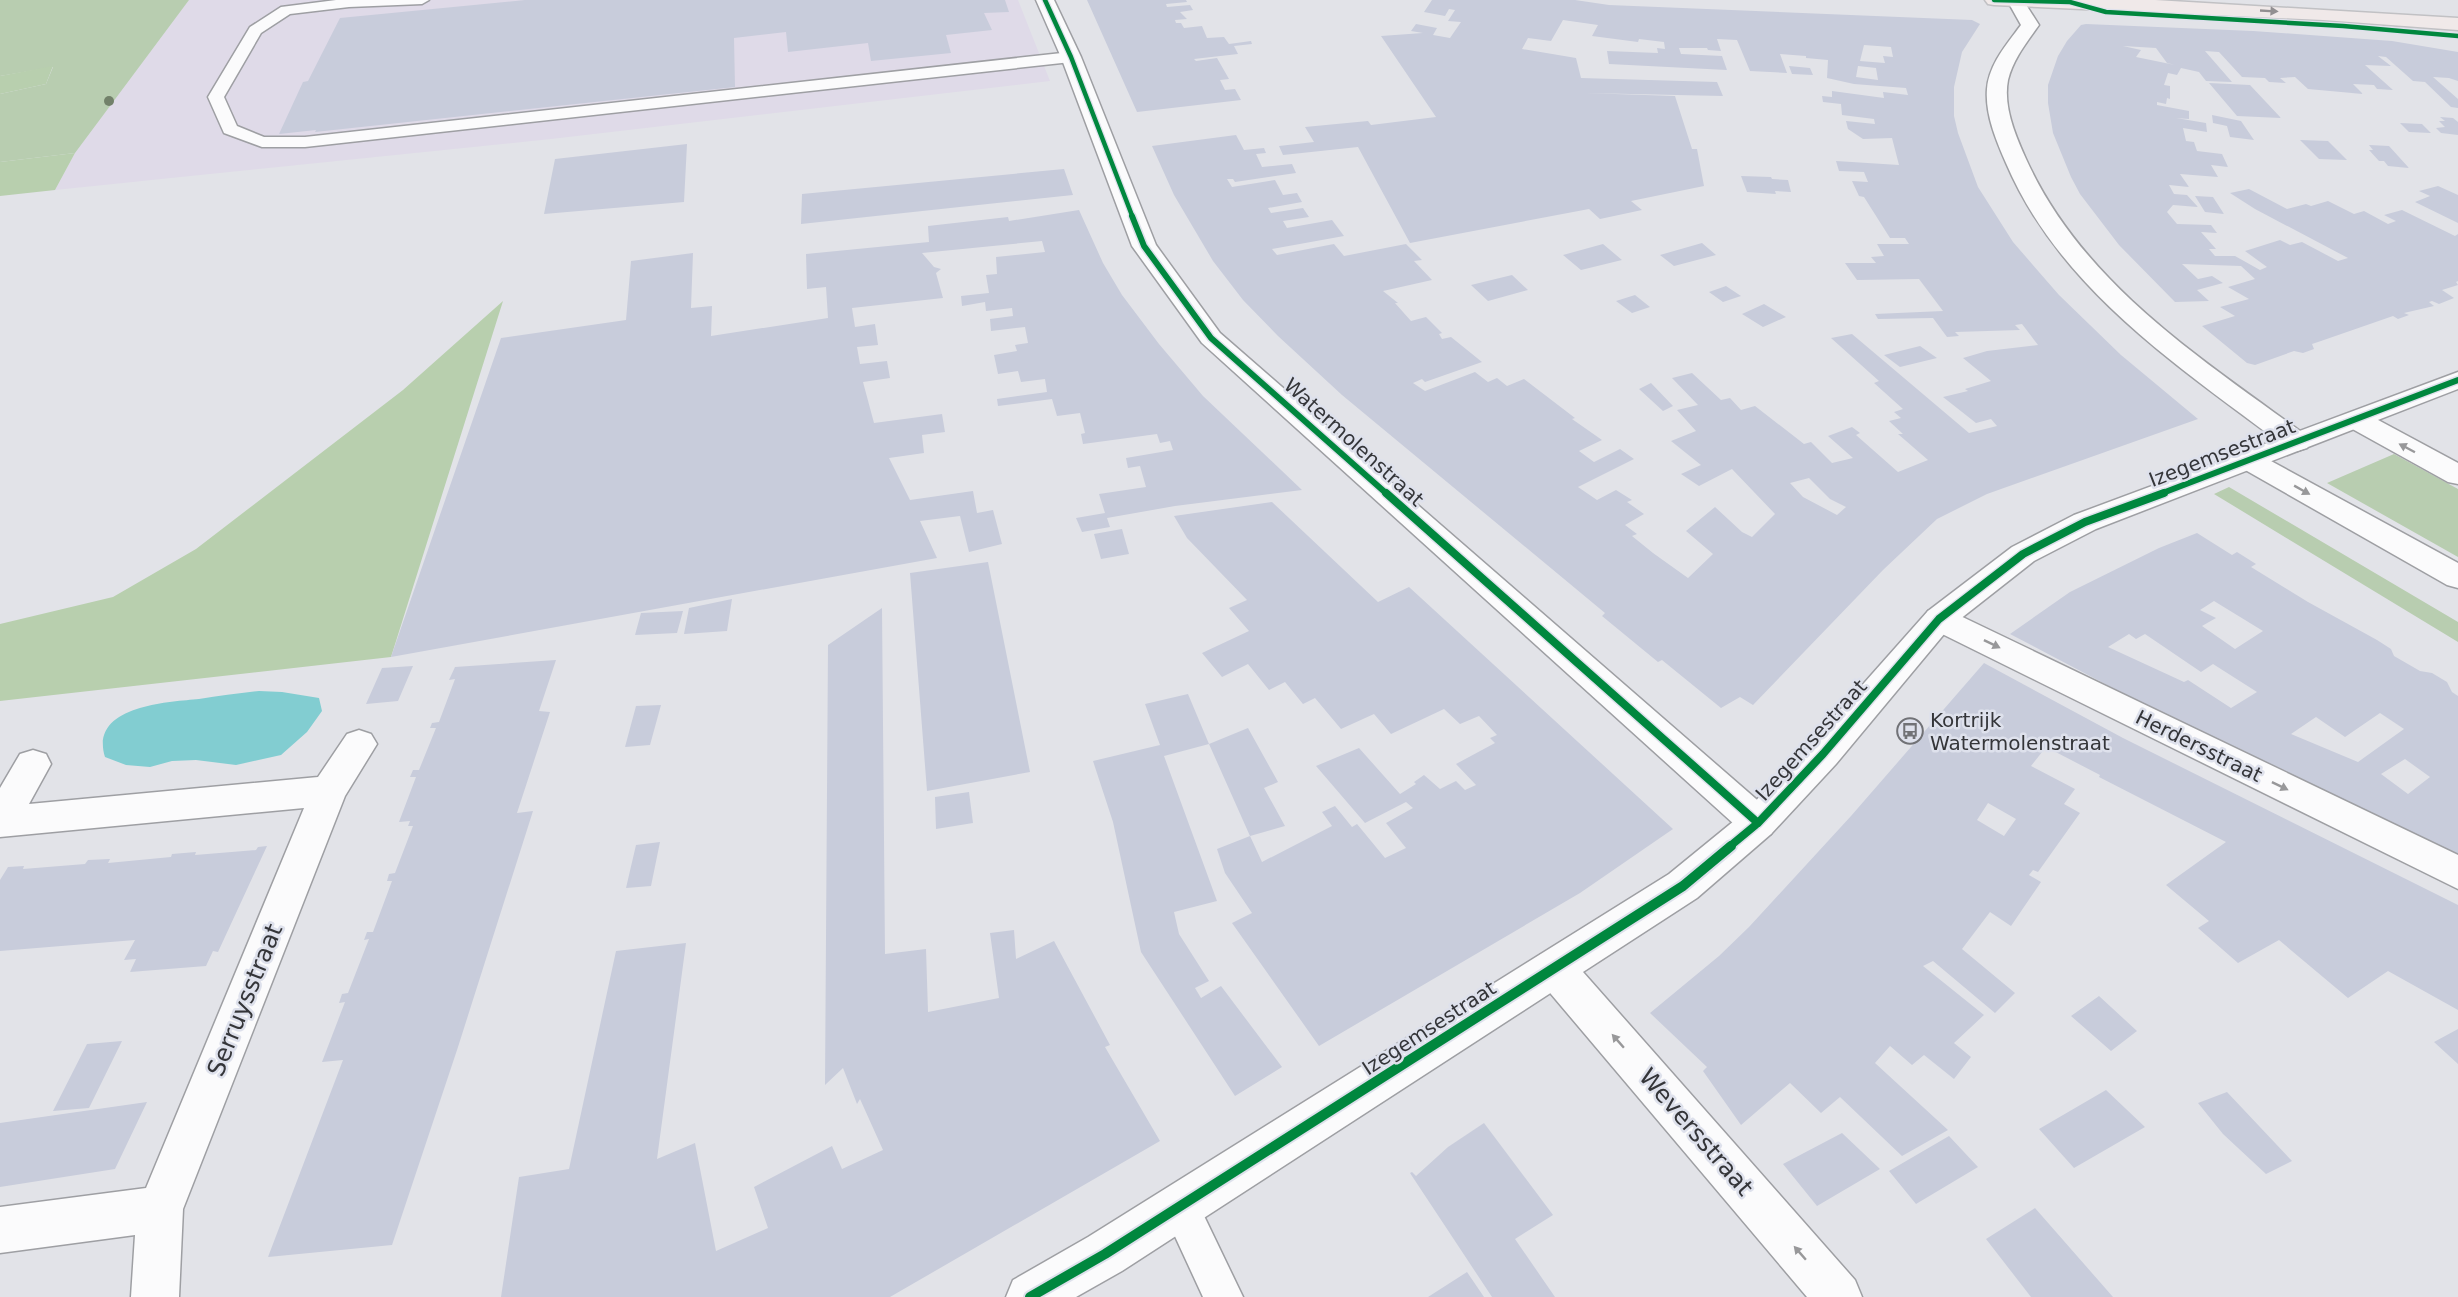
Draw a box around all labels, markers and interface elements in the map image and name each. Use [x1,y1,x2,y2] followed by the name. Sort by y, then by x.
[2260,7,2279,16] one-way arrow
[1279,373,1429,511] street label: Watermolenstraat
[2145,414,2299,492] street label: Izegemsestraat
[2399,443,2416,453] one-way arrow
[2293,485,2310,495] one-way arrow
[1983,640,2000,649] one-way arrow
[1750,674,1872,806] street label: Izegemsestraat
[2132,705,2266,787] street label: Herdersstraat
[1930,708,2110,755] place label: Kortrijk Watermolenstraat
[1895,716,1925,746] bus stop icon: Kortrijk Watermolenstraat
[2272,781,2289,790] one-way arrow
[202,920,288,1080] street label: Serruysstraat
[1358,976,1501,1080] street label: Izegemsestraat
[1612,1034,1625,1049] one-way arrow
[1633,1063,1759,1201] street label: Weversstraat
[1794,1246,1807,1261] one-way arrow

